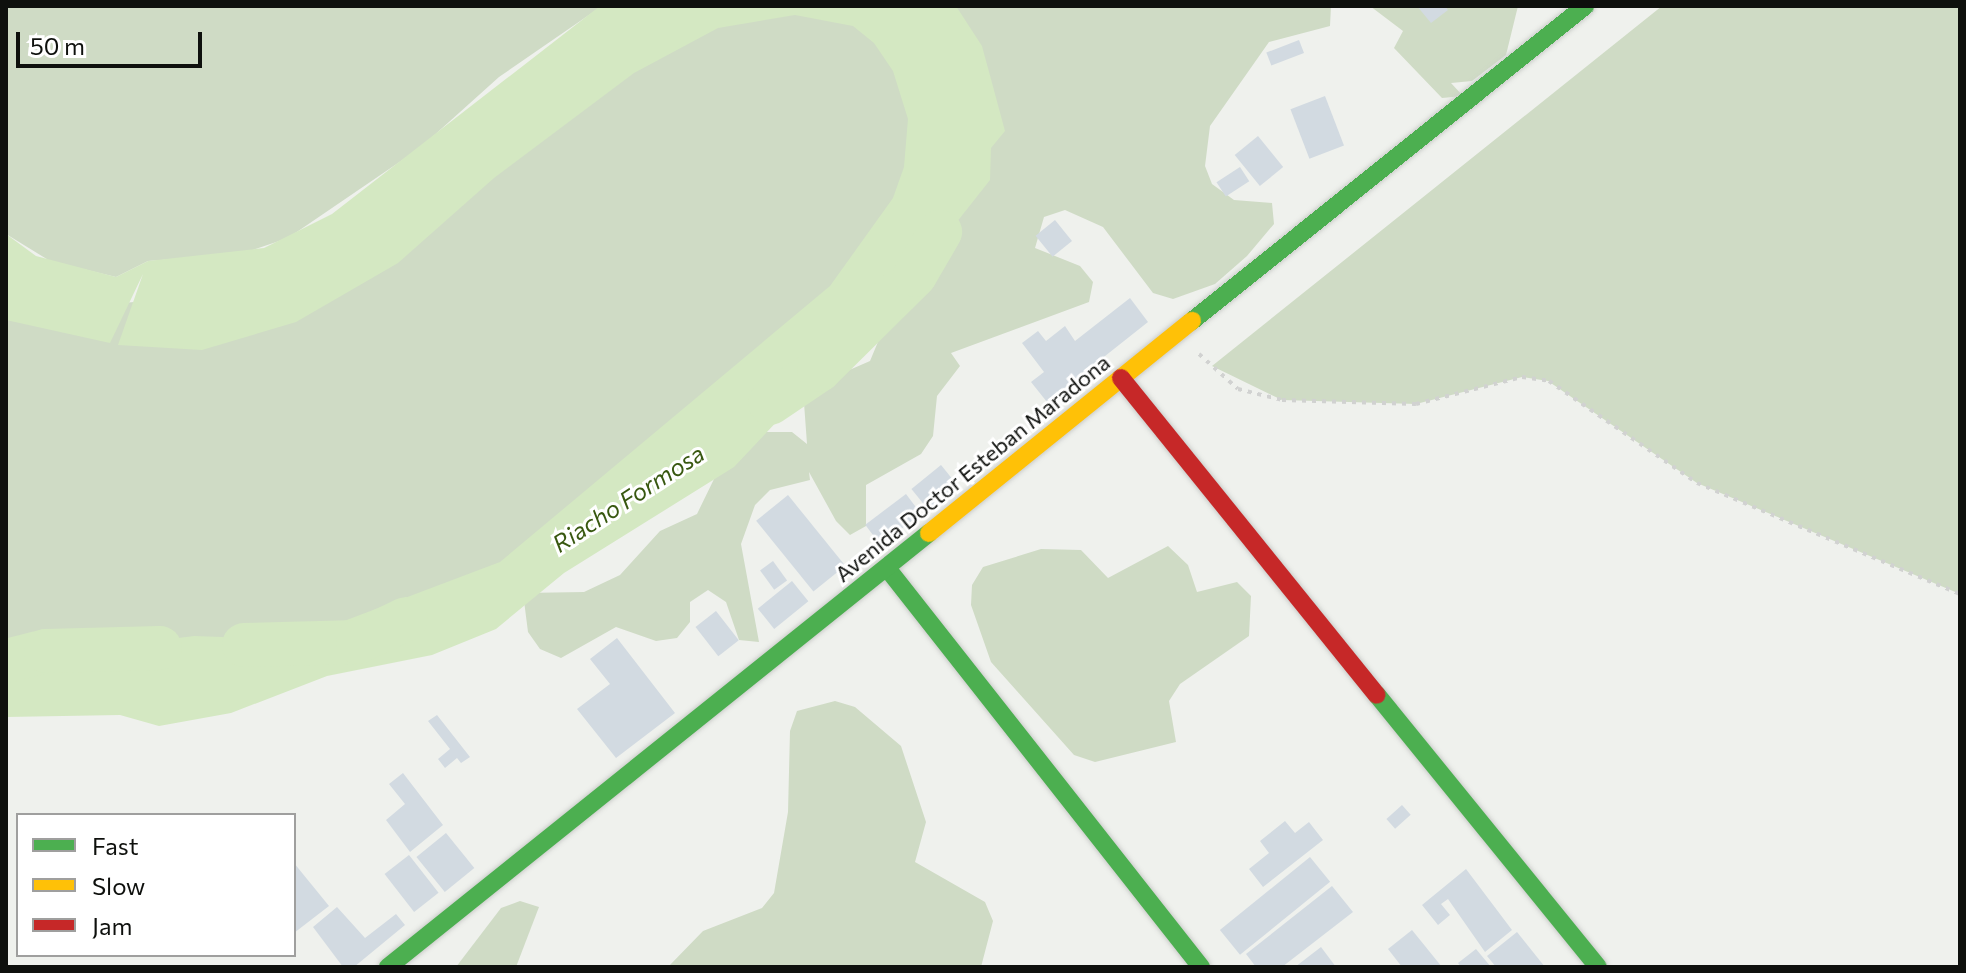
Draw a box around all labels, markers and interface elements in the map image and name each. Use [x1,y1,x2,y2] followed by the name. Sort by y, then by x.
[20,16,206,66] scale bar
[30,31,85,60] text: 50 m
[829,349,1115,587] street label: Avenida Doctor Esteban Maradona
[547,438,709,558] water label: Riacho Formosa
[16,813,296,957] legend
[92,831,139,860] text: Fast
[92,871,145,900] text: Slow
[92,911,132,940] text: Jam

